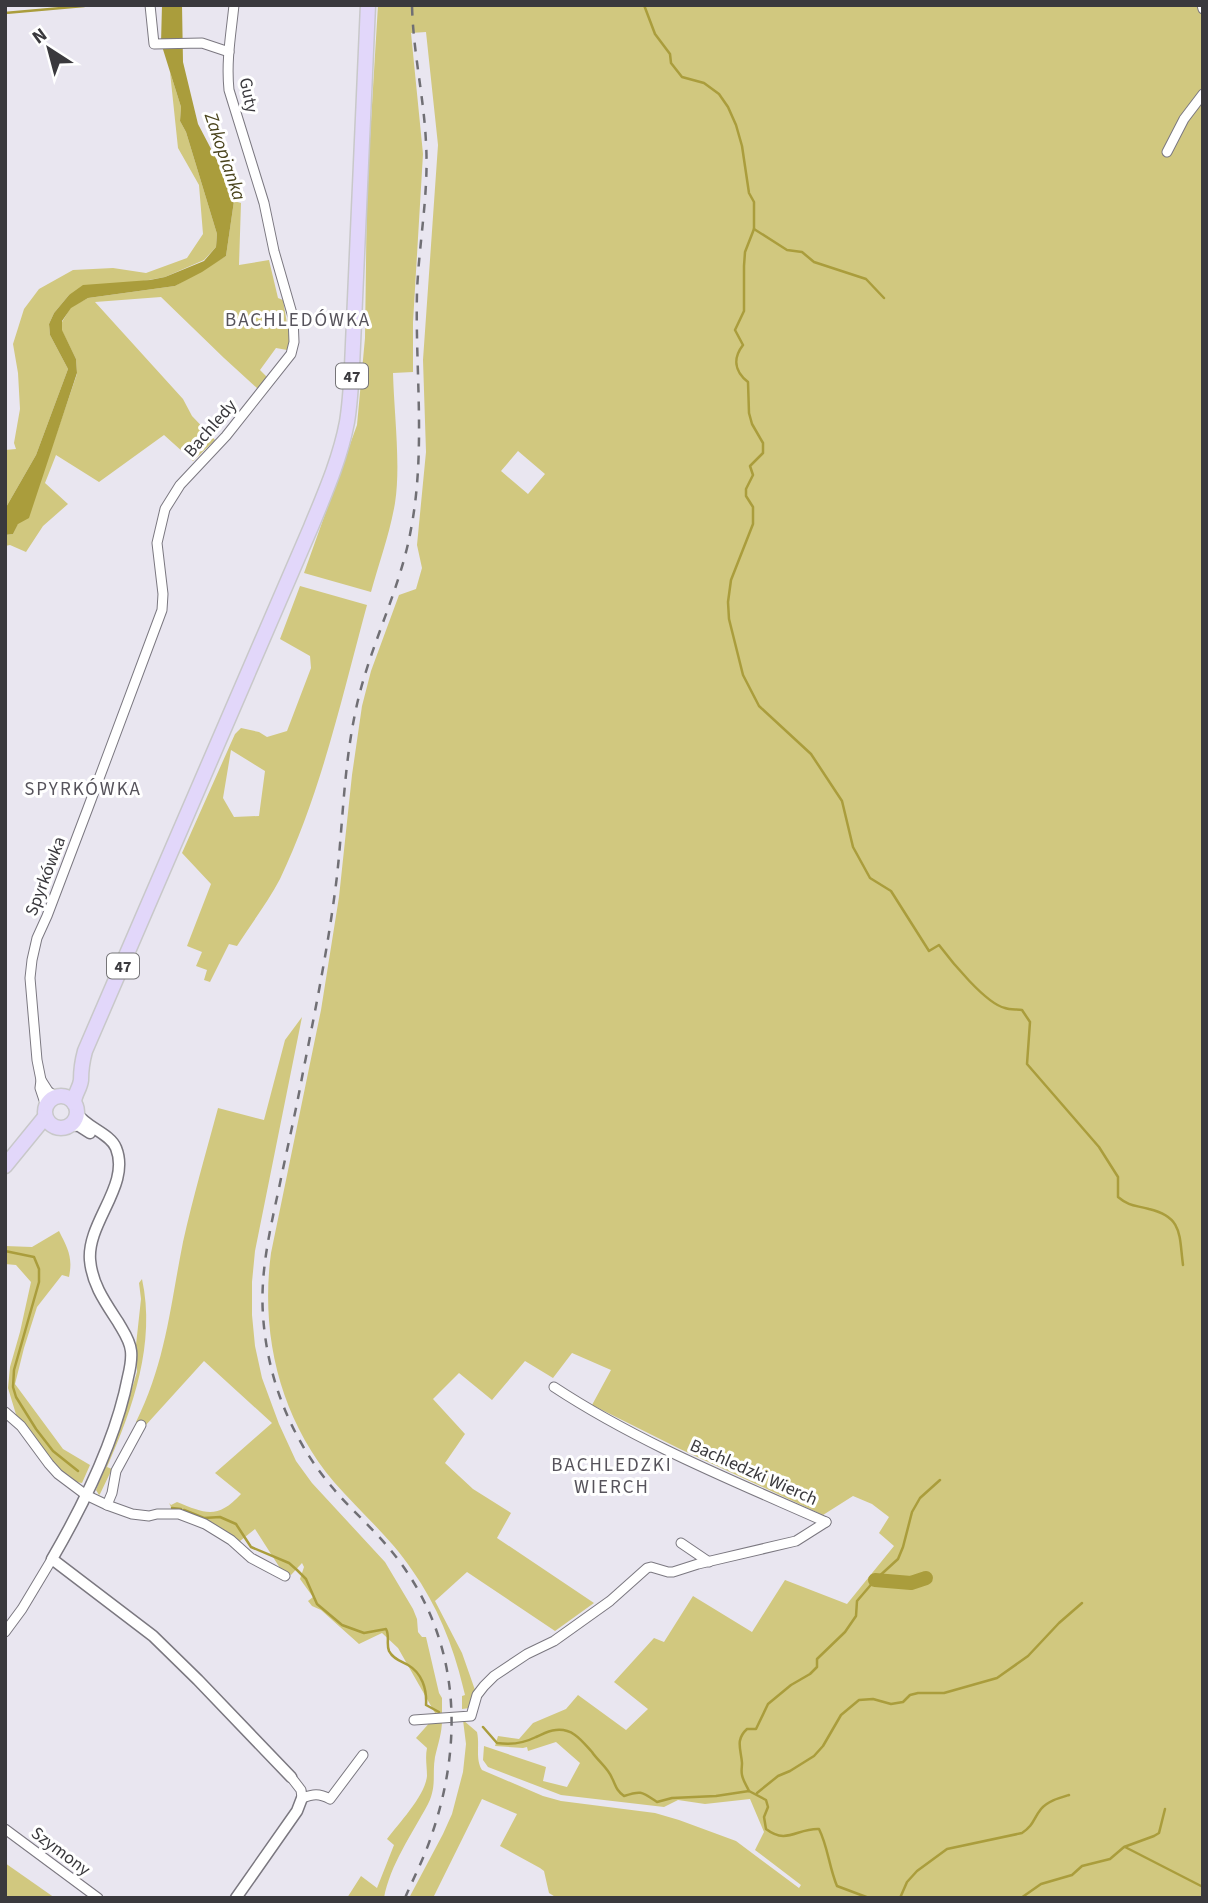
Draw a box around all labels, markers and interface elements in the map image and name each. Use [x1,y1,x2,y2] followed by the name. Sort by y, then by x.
[14,14,84,84] north arrow
[27,22,53,51] text: N
[233,75,265,116] street label: Guty
[197,108,252,204] water label: Zakopianka
[225,307,371,334] district label: BACHLEDÓWKA
[336,364,368,388] road number: 47
[178,393,243,463] street label: Bachledy
[24,776,142,803] district label: SPYRKÓWKA
[19,833,72,920] street label: Spyrkówka
[107,954,139,978] road number: 47
[686,1433,822,1512] street label: Bachledzki Wierch
[551,1452,673,1501] district label: BACHLEDZKI WIERCH
[26,1821,96,1882] street label: Szymony

